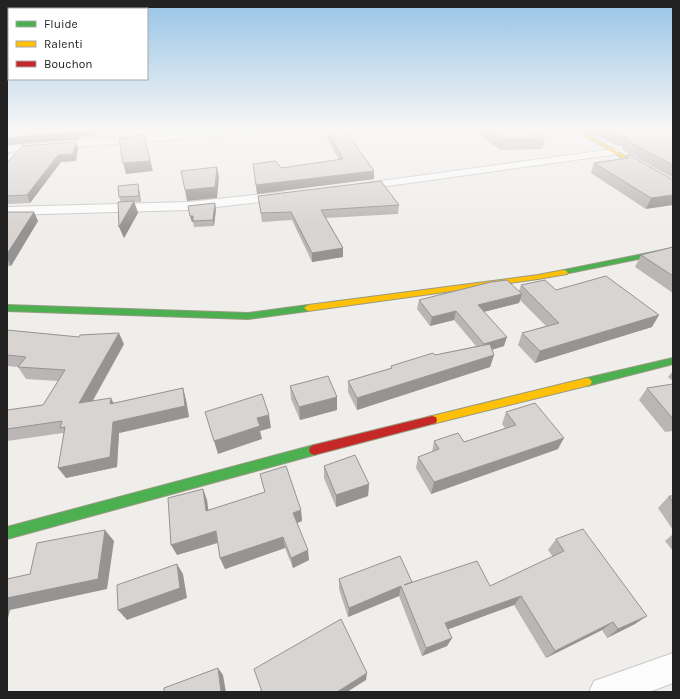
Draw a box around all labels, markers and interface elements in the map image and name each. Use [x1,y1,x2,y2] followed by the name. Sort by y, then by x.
[8,8,148,80] legend
[44,17,78,31] text: Fluide
[44,37,83,51] text: Ralenti
[44,57,93,71] text: Bouchon

